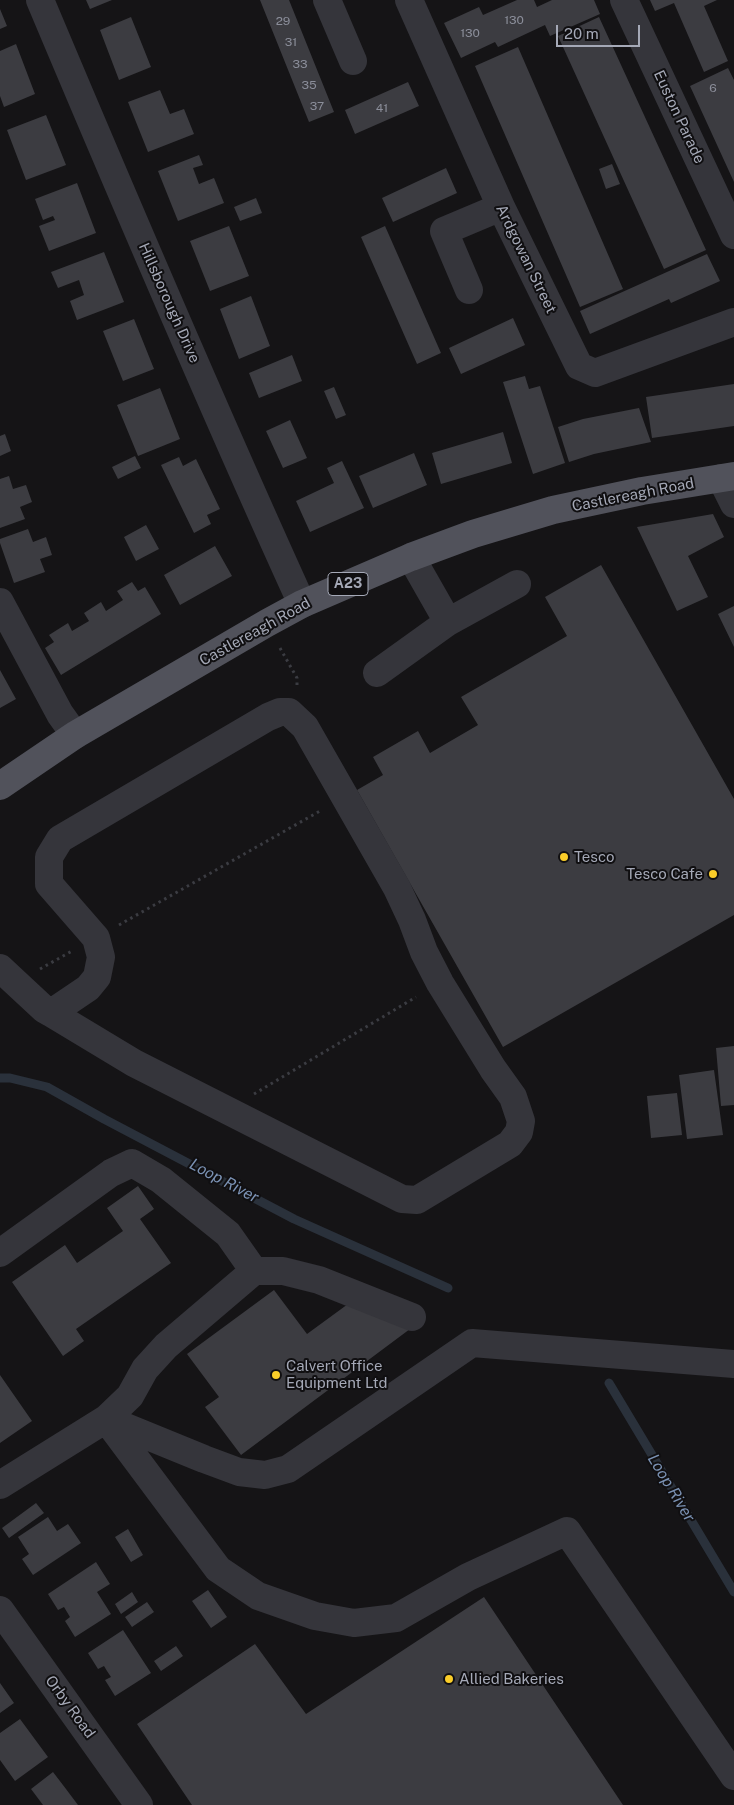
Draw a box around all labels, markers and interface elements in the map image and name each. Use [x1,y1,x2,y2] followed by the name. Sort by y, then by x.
[504,13,524,27] house number: 130
[276,14,290,28] house number: 29
[559,15,643,47] scale bar
[564,25,599,42] text: 20 m
[460,26,480,40] house number: 130
[285,35,297,49] house number: 31
[292,57,308,71] house number: 33
[650,68,708,166] street label: Euston Parade
[301,78,317,92] house number: 35
[709,81,717,95] house number: 6
[310,99,324,113] house number: 37
[376,101,388,115] house number: 41
[492,202,560,316] street label: Ardgowan Street
[134,240,204,366] street label: Hillsborough Drive
[570,474,696,516] street label: Castlereagh Road
[328,572,368,596] road number: A23
[196,594,314,670] street label: Castlereagh Road
[574,848,614,866] place label: Tesco
[558,851,570,863] marker: Tesco
[626,865,703,883] place label: Tesco Cafe
[707,868,719,880] marker: Tesco Cafe
[186,1155,262,1207] water label: Loop River
[286,1357,387,1392] place label: Calvert Office Equipment Ltd
[270,1369,282,1381] marker: Calvert Office Equipment Ltd
[643,1451,699,1525] water label: Loop River
[459,1670,564,1688] place label: Allied Bakeries
[41,1672,99,1742] street label: Orby Road
[443,1673,455,1685] marker: Allied Bakeries

